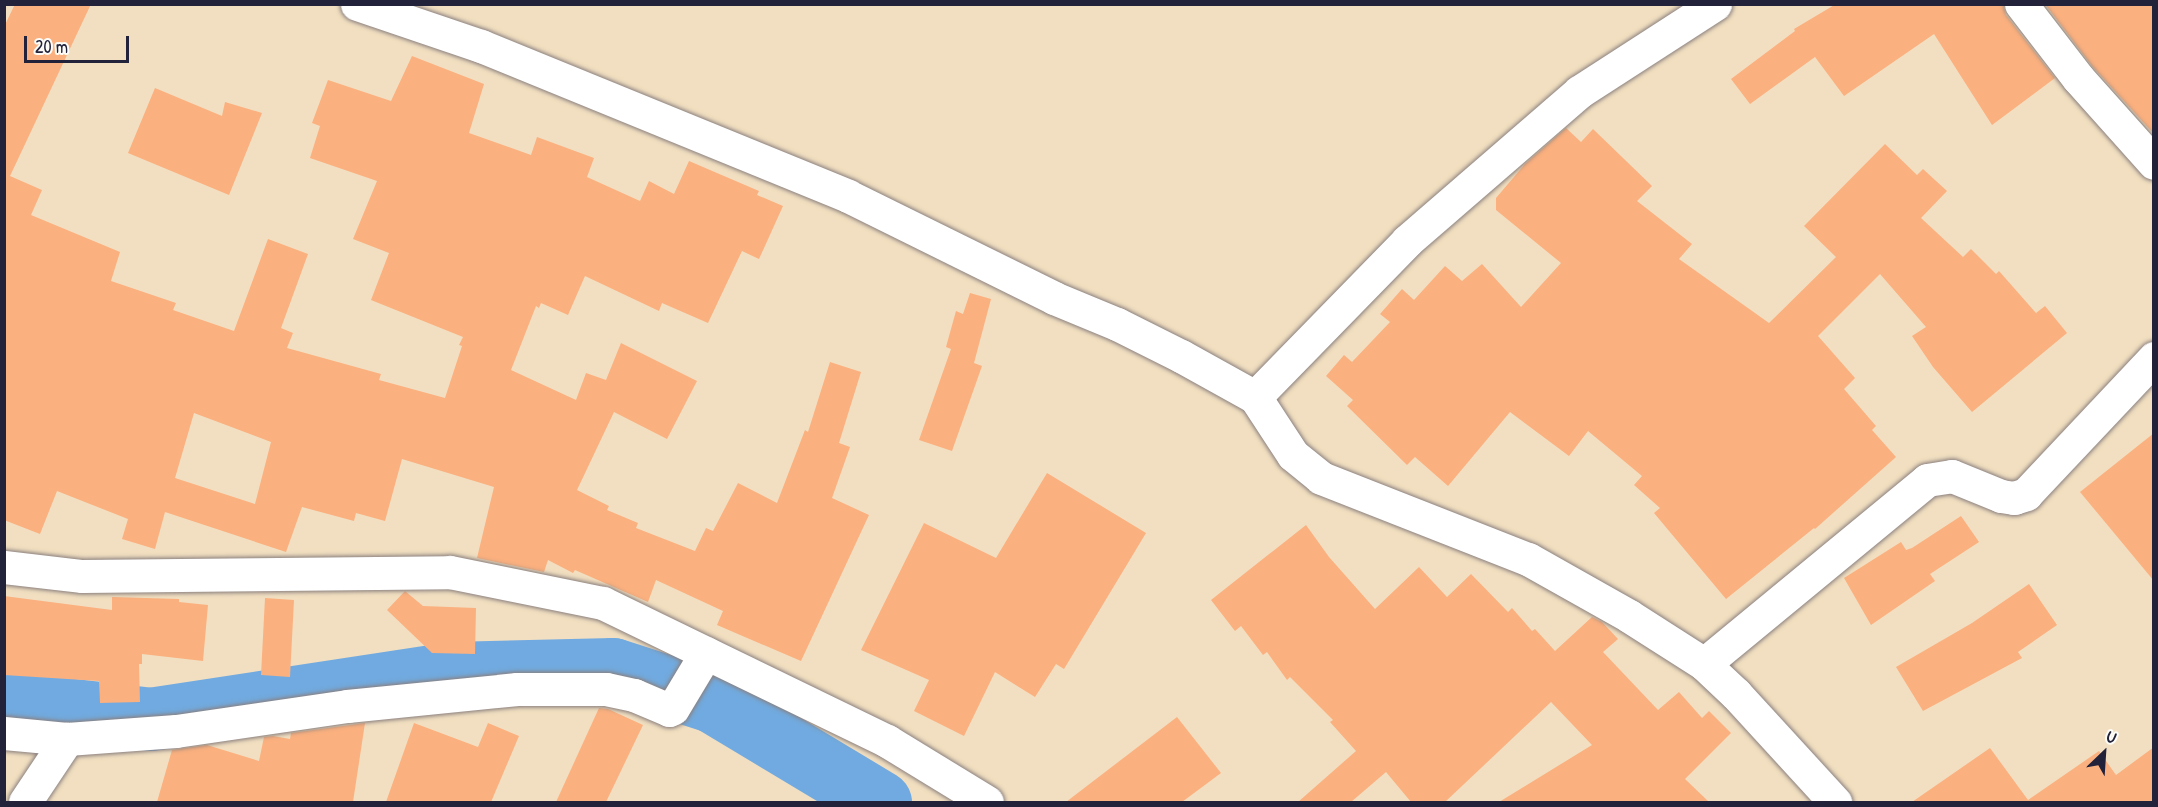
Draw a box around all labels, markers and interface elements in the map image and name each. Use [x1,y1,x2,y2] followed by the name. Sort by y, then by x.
[27,24,132,62] scale bar
[35,34,68,59] text: 20 m
[2074,723,2134,783] north arrow
[2103,725,2120,749] text: U

